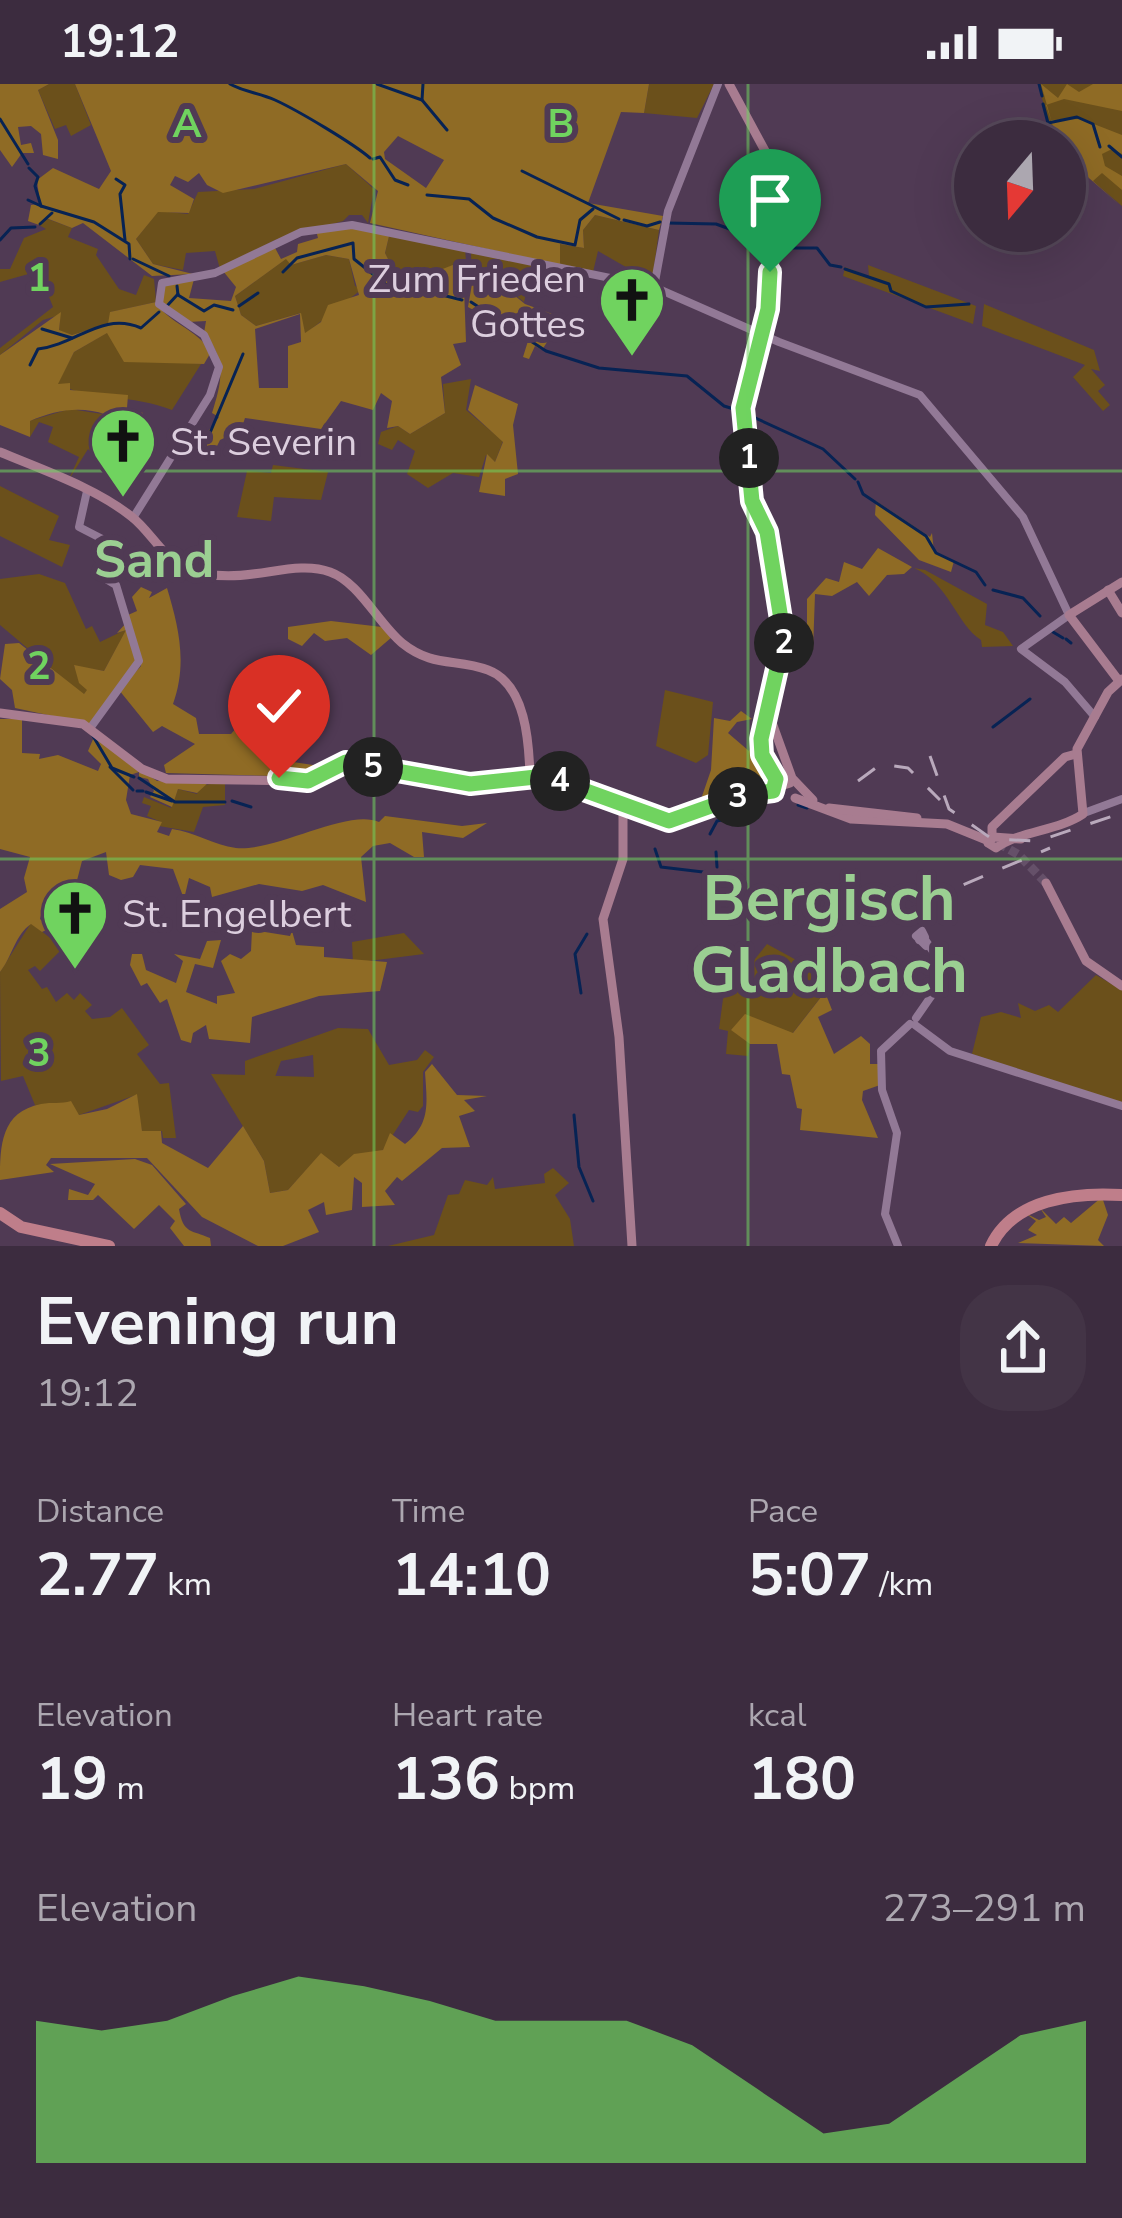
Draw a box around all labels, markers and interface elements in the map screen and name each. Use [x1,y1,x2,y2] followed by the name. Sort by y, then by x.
[60,12,179,73] text: 19:12
[172,98,202,151] text: A
[548,98,574,151] text: B
[954,120,1086,252] north arrow
[954,120,1086,252] map controls
[719,149,821,272] pin
[737,167,803,233] icon: arrive
[27,252,51,305] text: 1
[368,253,586,351] place label: Zum Frieden Gottes
[597,265,667,359] church icon: Zum Frieden Gottes
[88,406,158,500] church icon: St. Severin
[170,416,357,469] place label: St. Severin
[719,428,779,488] pin: 1
[739,435,759,480] text: 1
[94,525,214,595] district label: Sand
[754,613,814,673] pin: 2
[774,620,794,665] text: 2
[27,640,51,693] text: 2
[228,655,330,778] pin
[246,673,312,739] icon: check
[343,737,403,797] pin: 5
[363,744,383,789] text: 5
[530,751,590,811] pin: 4
[550,758,570,803] text: 4
[708,767,768,827] pin: 3
[728,774,748,819] text: 3
[690,856,968,1014] district label: Bergisch Gladbach
[40,878,110,972] church icon: St. Engelbert
[122,888,352,941] place label: St. Engelbert
[27,1027,51,1080] text: 3
[36,1277,399,1367] text: Evening run
[960,1285,1086,1411] button: share
[36,1367,139,1420] text: 19:12
[36,1489,164,1534] text: Distance
[392,1489,465,1534] text: Time
[748,1489,818,1534] text: Pace
[36,1534,159,1616] text: 2.77
[392,1534,551,1616] text: 14:10
[748,1534,871,1616] text: 5:07
[159,1562,212,1607] text: km
[871,1562,933,1607] text: /km
[36,1693,173,1738] text: Elevation
[392,1693,543,1738] text: Heart rate
[748,1693,807,1738] text: kcal
[36,1738,108,1820] text: 19
[392,1738,500,1820] text: 136
[748,1738,856,1820] text: 180
[108,1766,145,1811] text: m
[500,1766,575,1811] text: bpm
[36,1882,197,1935] text: Elevation
[883,1882,1086,1935] text: 273–291 m

